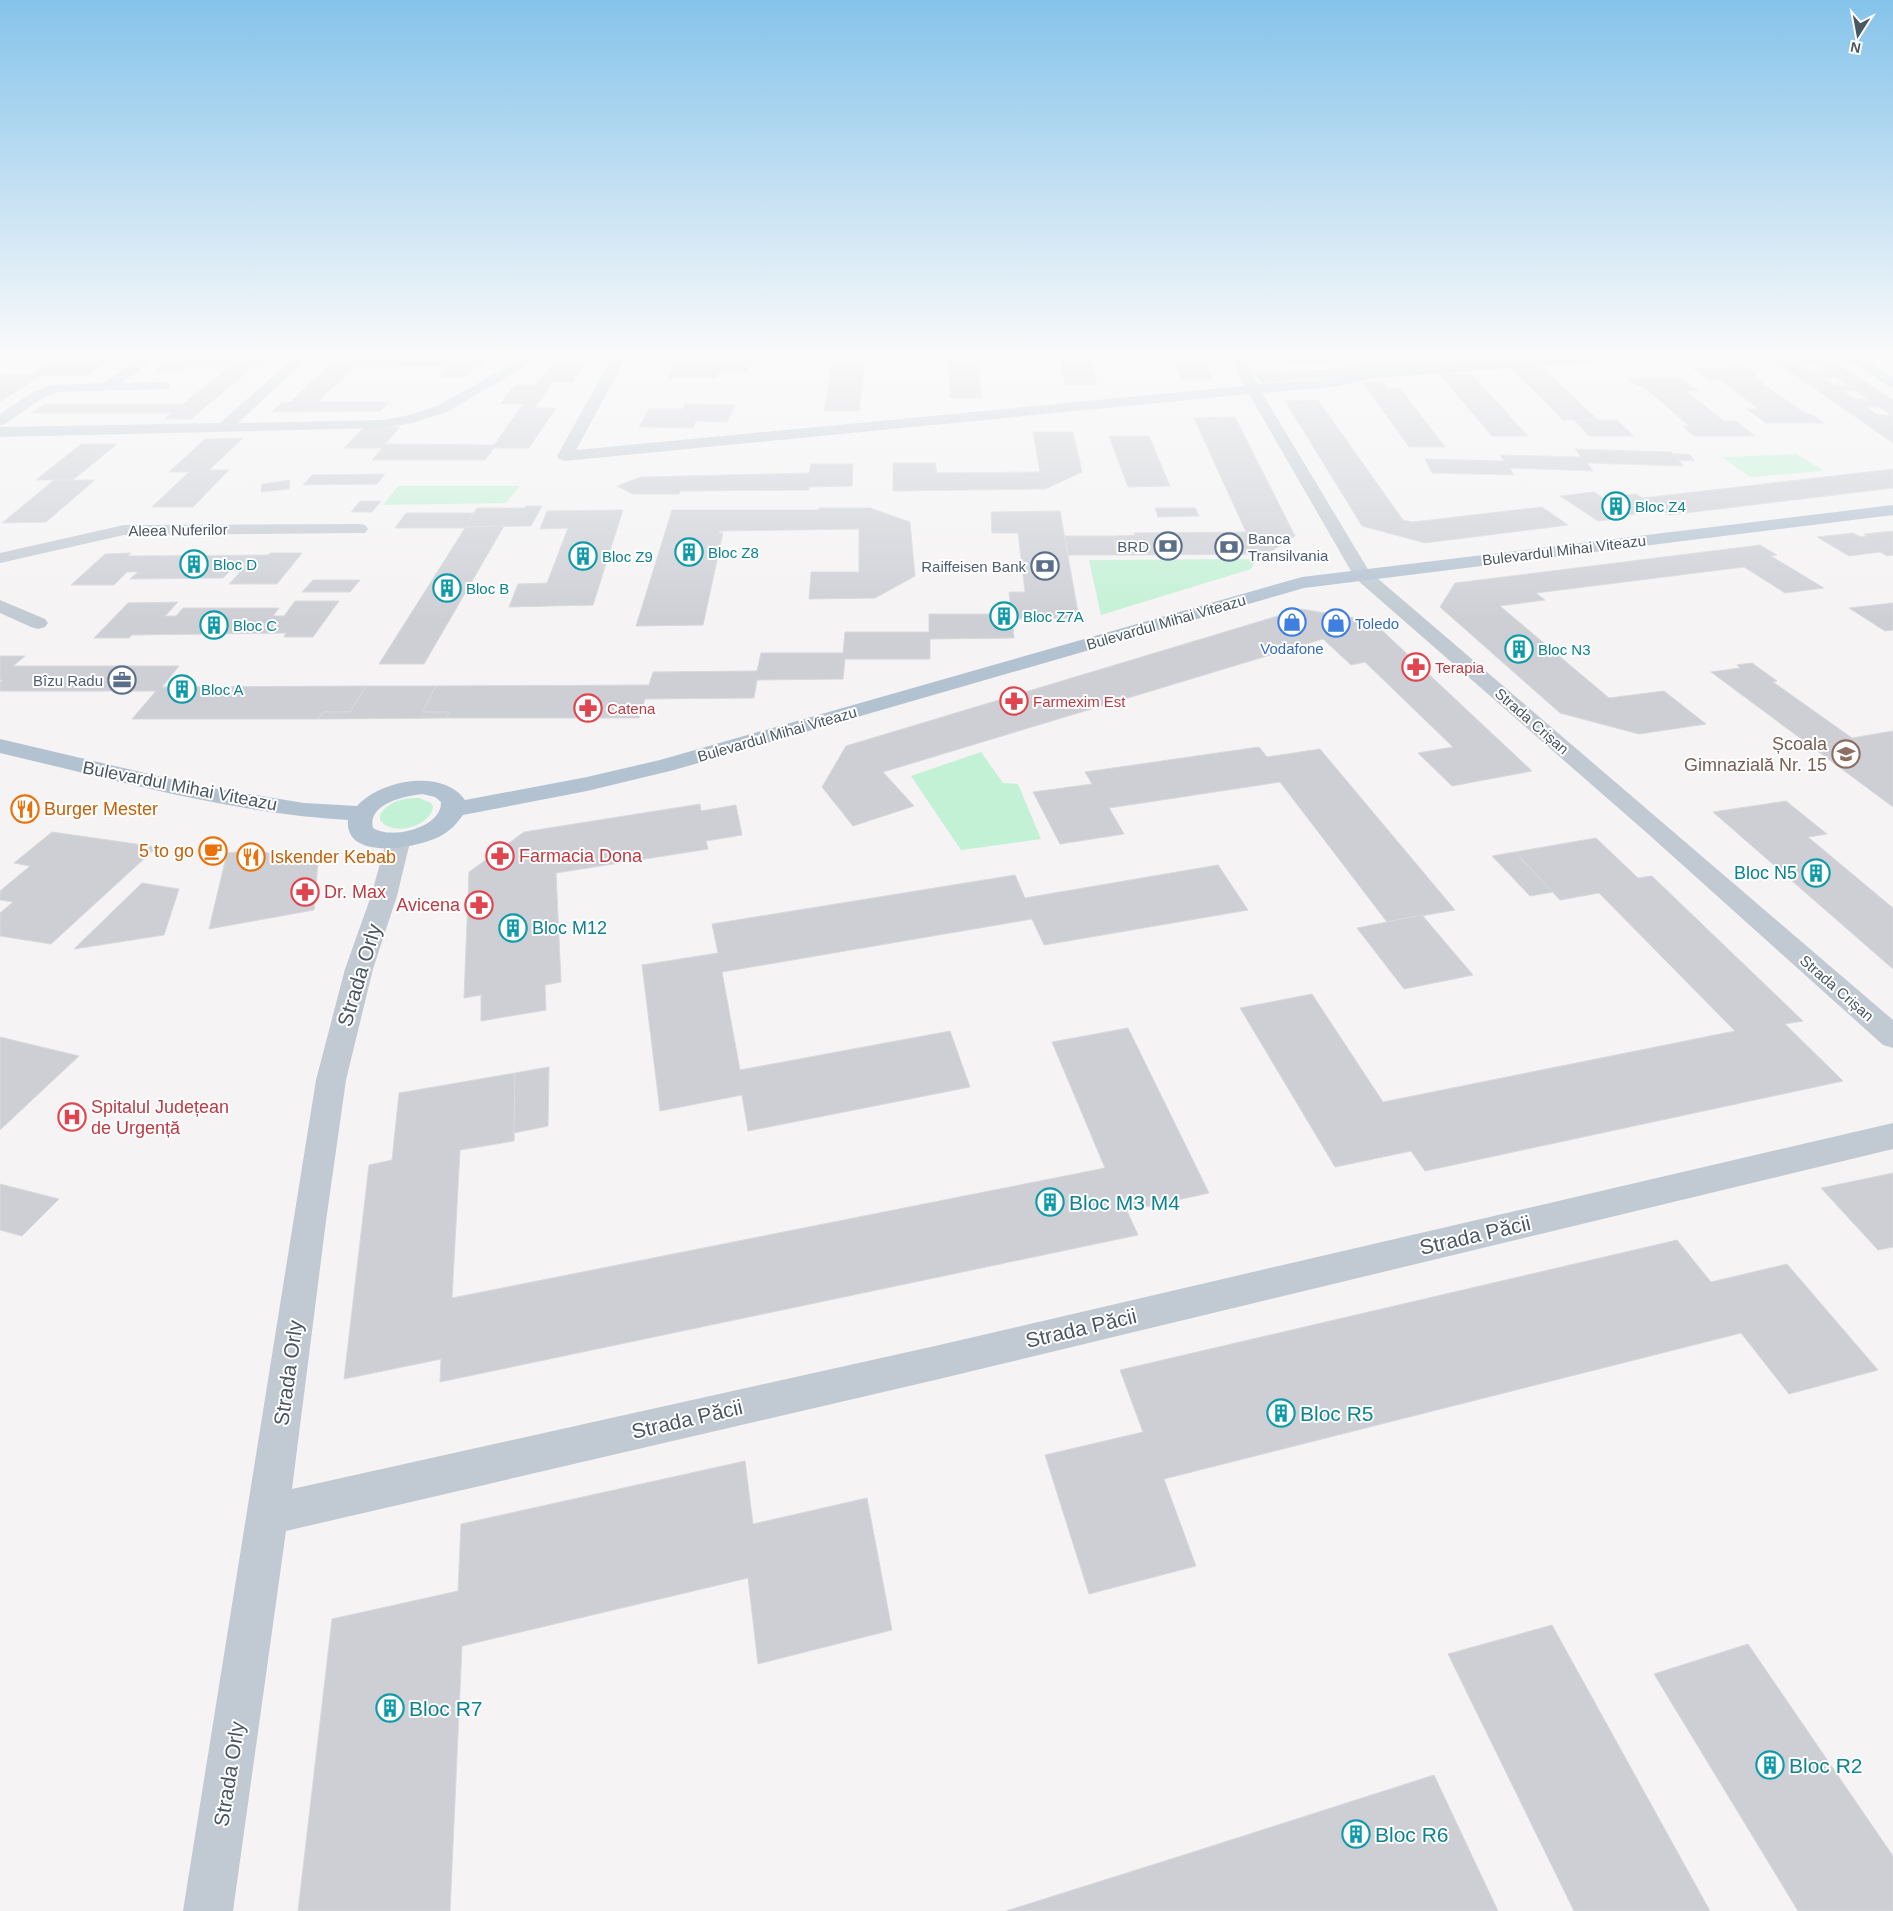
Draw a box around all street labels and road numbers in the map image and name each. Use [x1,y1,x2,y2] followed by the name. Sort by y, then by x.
[128,521,228,539] street label: Aleea Nuferilor
[1481,532,1647,568] street label: Bulevardul Mihai Viteazu
[1084,591,1248,653] street label: Bulevardul Mihai Viteazu
[1492,684,1572,758] street label: Strada Crișan
[695,703,859,765] street label: Bulevardul Mihai Viteazu
[81,757,279,815] street label: Bulevardul Mihai Viteazu
[332,920,386,1029] street label: Strada Orly
[1797,951,1877,1025] street label: Strada Crișan
[1417,1211,1533,1259] street label: Strada Păcii
[1023,1304,1139,1352] street label: Strada Păcii
[269,1318,307,1427] street label: Strada Orly
[629,1395,745,1443] street label: Strada Păcii
[209,1719,249,1828] street label: Strada Orly

